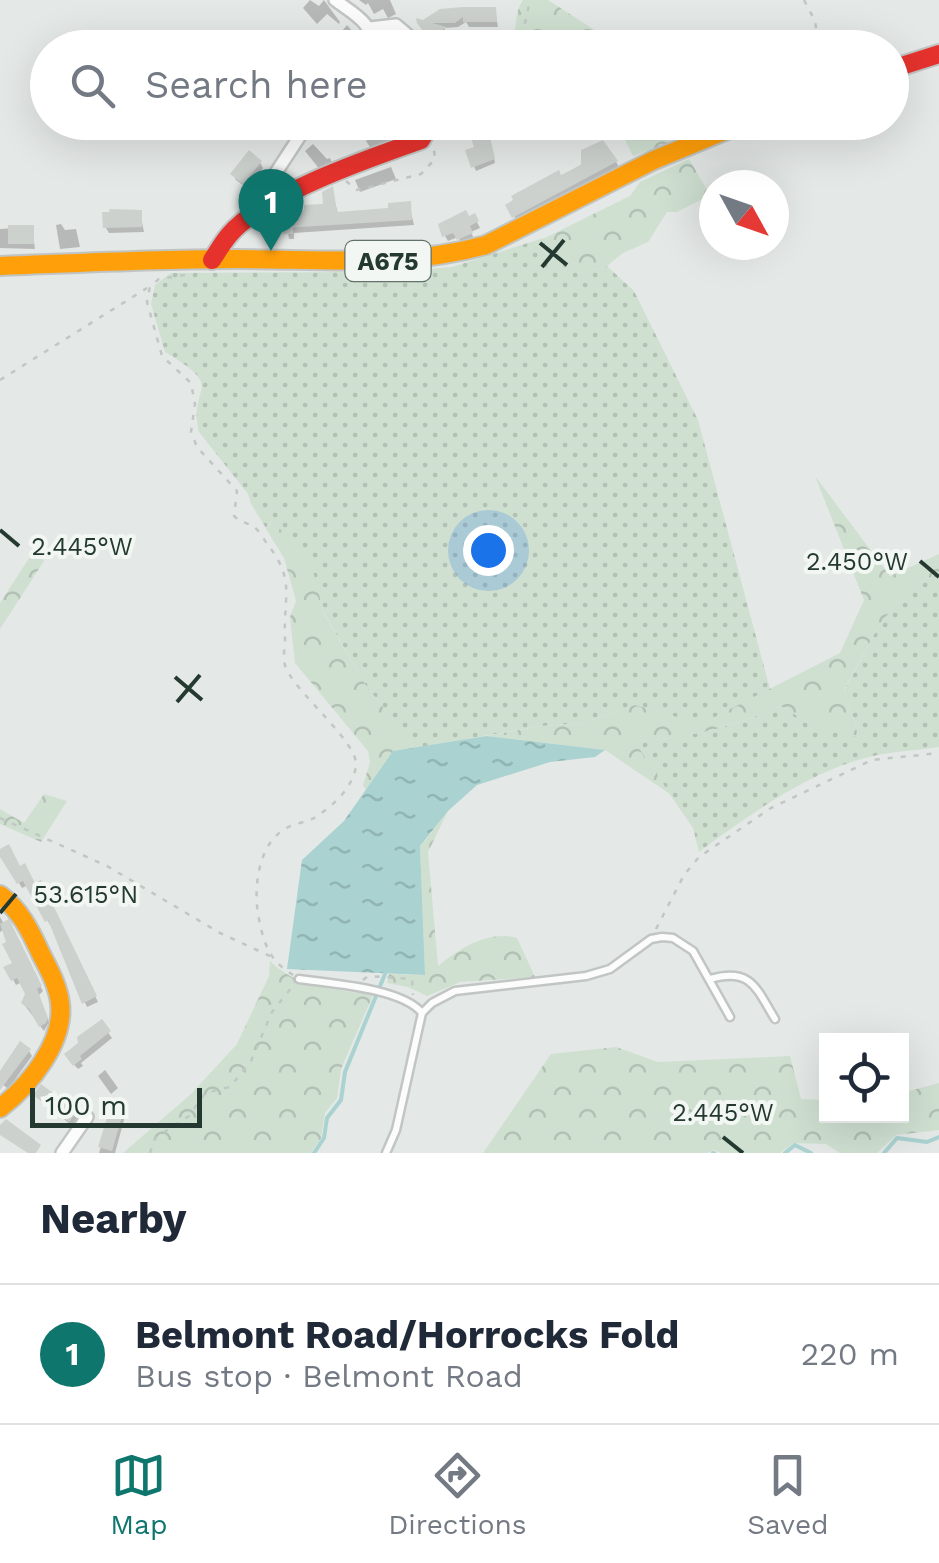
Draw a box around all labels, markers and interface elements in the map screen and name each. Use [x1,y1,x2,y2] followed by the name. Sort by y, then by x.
[30,30,909,140] search box
[65,58,120,113] icon: search
[145,63,368,107] text: Search here
[238,168,304,251] pin: 1
[699,170,789,260] north arrow
[346,241,430,281] road number: A675
[463,525,514,576] your location
[31,532,133,561] text: 2.445°W
[806,547,908,576] text: 2.450°W
[34,880,138,909] text: 53.615°N
[819,1033,909,1123] map controls
[819,1033,909,1123] button: locate
[30,1083,202,1128] scale bar
[45,1089,127,1122] text: 100 m
[672,1098,774,1127] text: 2.445°W
[40,1194,187,1243] text: Nearby
[135,1313,679,1357] text: Belmont Road/Horrocks Fold
[66,1335,79,1373] text: 1
[800,1335,899,1373] text: 220 m
[135,1357,523,1395] text: Bus stop · Belmont Road
[110,1448,168,1541] tab: Map
[388,1448,527,1541] tab: Directions
[747,1448,829,1541] tab: Saved

